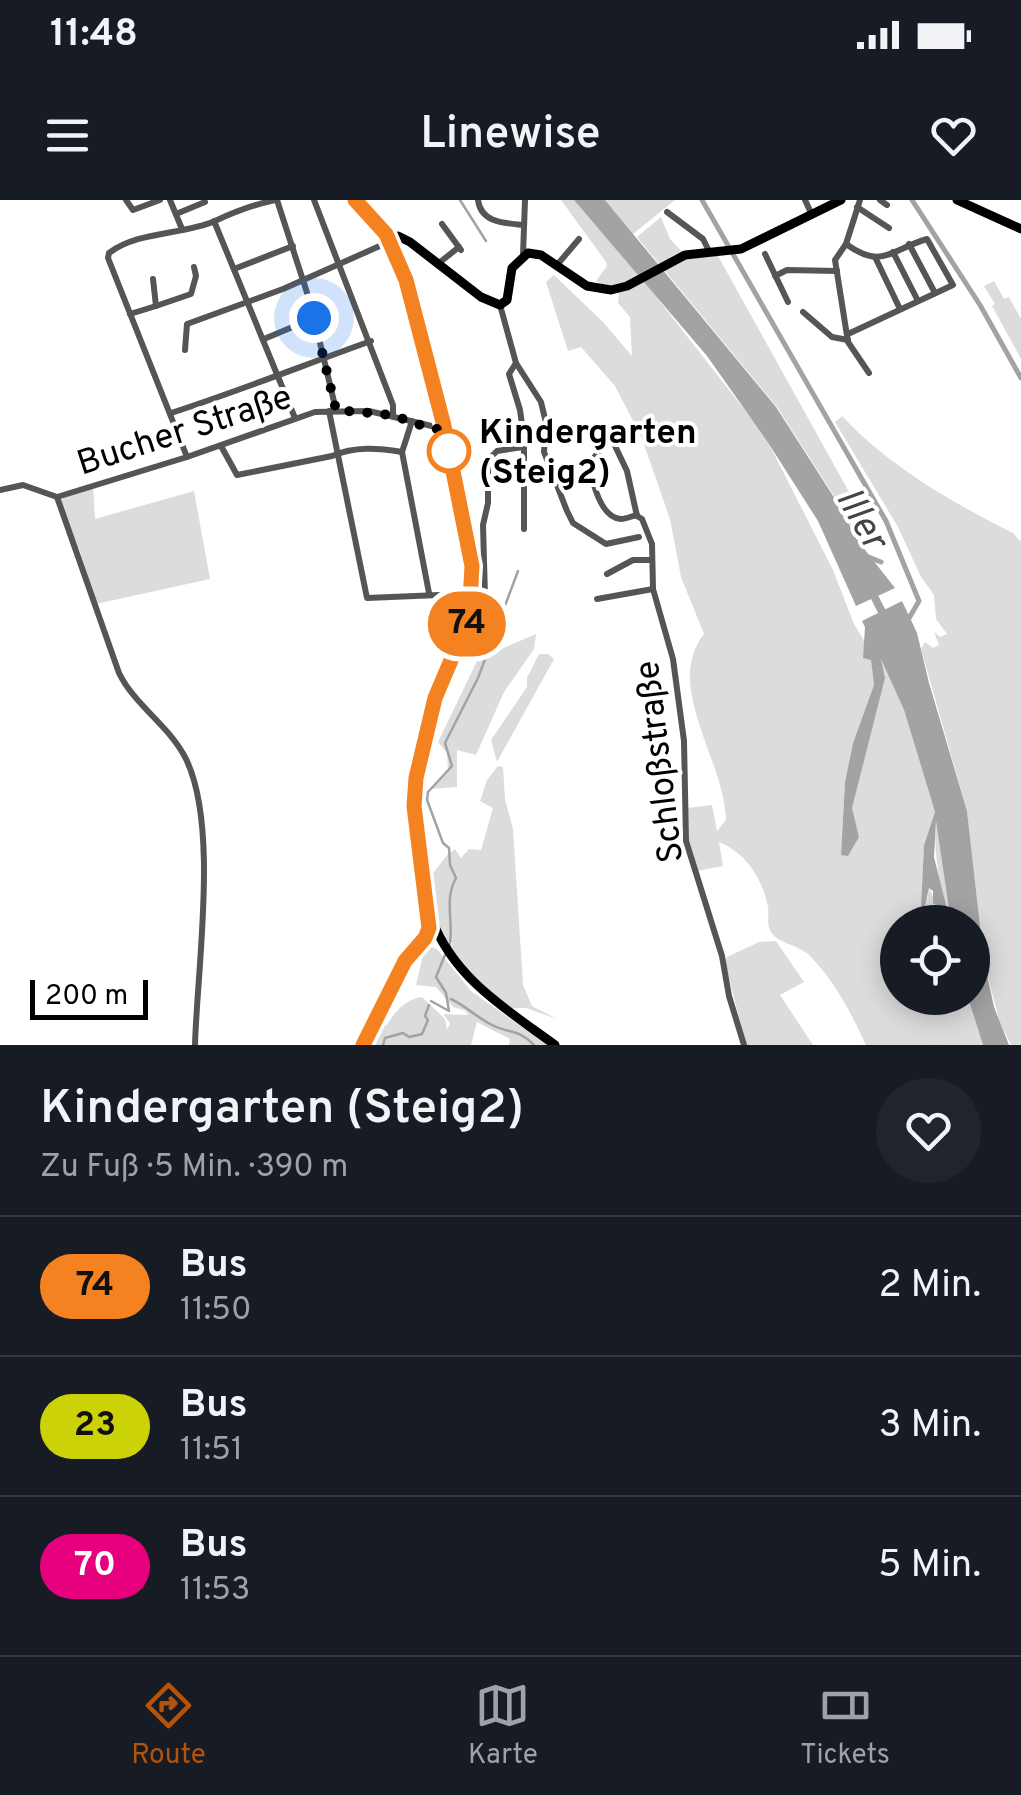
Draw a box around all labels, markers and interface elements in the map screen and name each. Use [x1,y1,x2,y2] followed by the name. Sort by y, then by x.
[50,11,138,60] text: 11:48
[420,107,601,164] text: Linewise
[40,108,95,163] icon: menu
[926,108,981,163] icon: heart
[289,293,339,343] your location
[72,376,298,487] street label: Bucher Straße
[479,412,697,496] place label: Kindergarten (Steig2)
[428,430,470,472] marker: Kindergarten (Steig2)
[823,480,898,562] water label: Iller
[422,592,512,656] line badge: 74
[448,602,486,646] text: 74
[627,658,695,865] street label: Schloßstraße
[880,905,990,1015] map controls
[880,905,990,1015] button: locate
[30,975,148,1020] scale bar
[45,979,128,1015] text: 200 m
[876,1078,981,1183] button: heart
[40,1080,524,1140] text: Kindergarten (Steig2)
[40,1148,348,1188] text: Zu Fuß · 5 Min. · 390 m
[180,1242,247,1291] text: Bus
[878,1262,981,1311] text: 2 Min.
[76,1264,114,1308] text: 74
[180,1291,251,1331] text: 11:50
[180,1382,247,1431] text: Bus
[879,1402,981,1451] text: 3 Min.
[74,1404,116,1448] text: 23
[180,1431,243,1471] text: 11:51
[180,1522,247,1571] text: Bus
[878,1542,981,1591] text: 5 Min.
[74,1544,116,1588] text: 70
[180,1571,250,1611] text: 11:53
[131,1678,206,1774] tab: Route
[468,1678,538,1774] tab: Karte
[800,1678,890,1774] tab: Tickets

